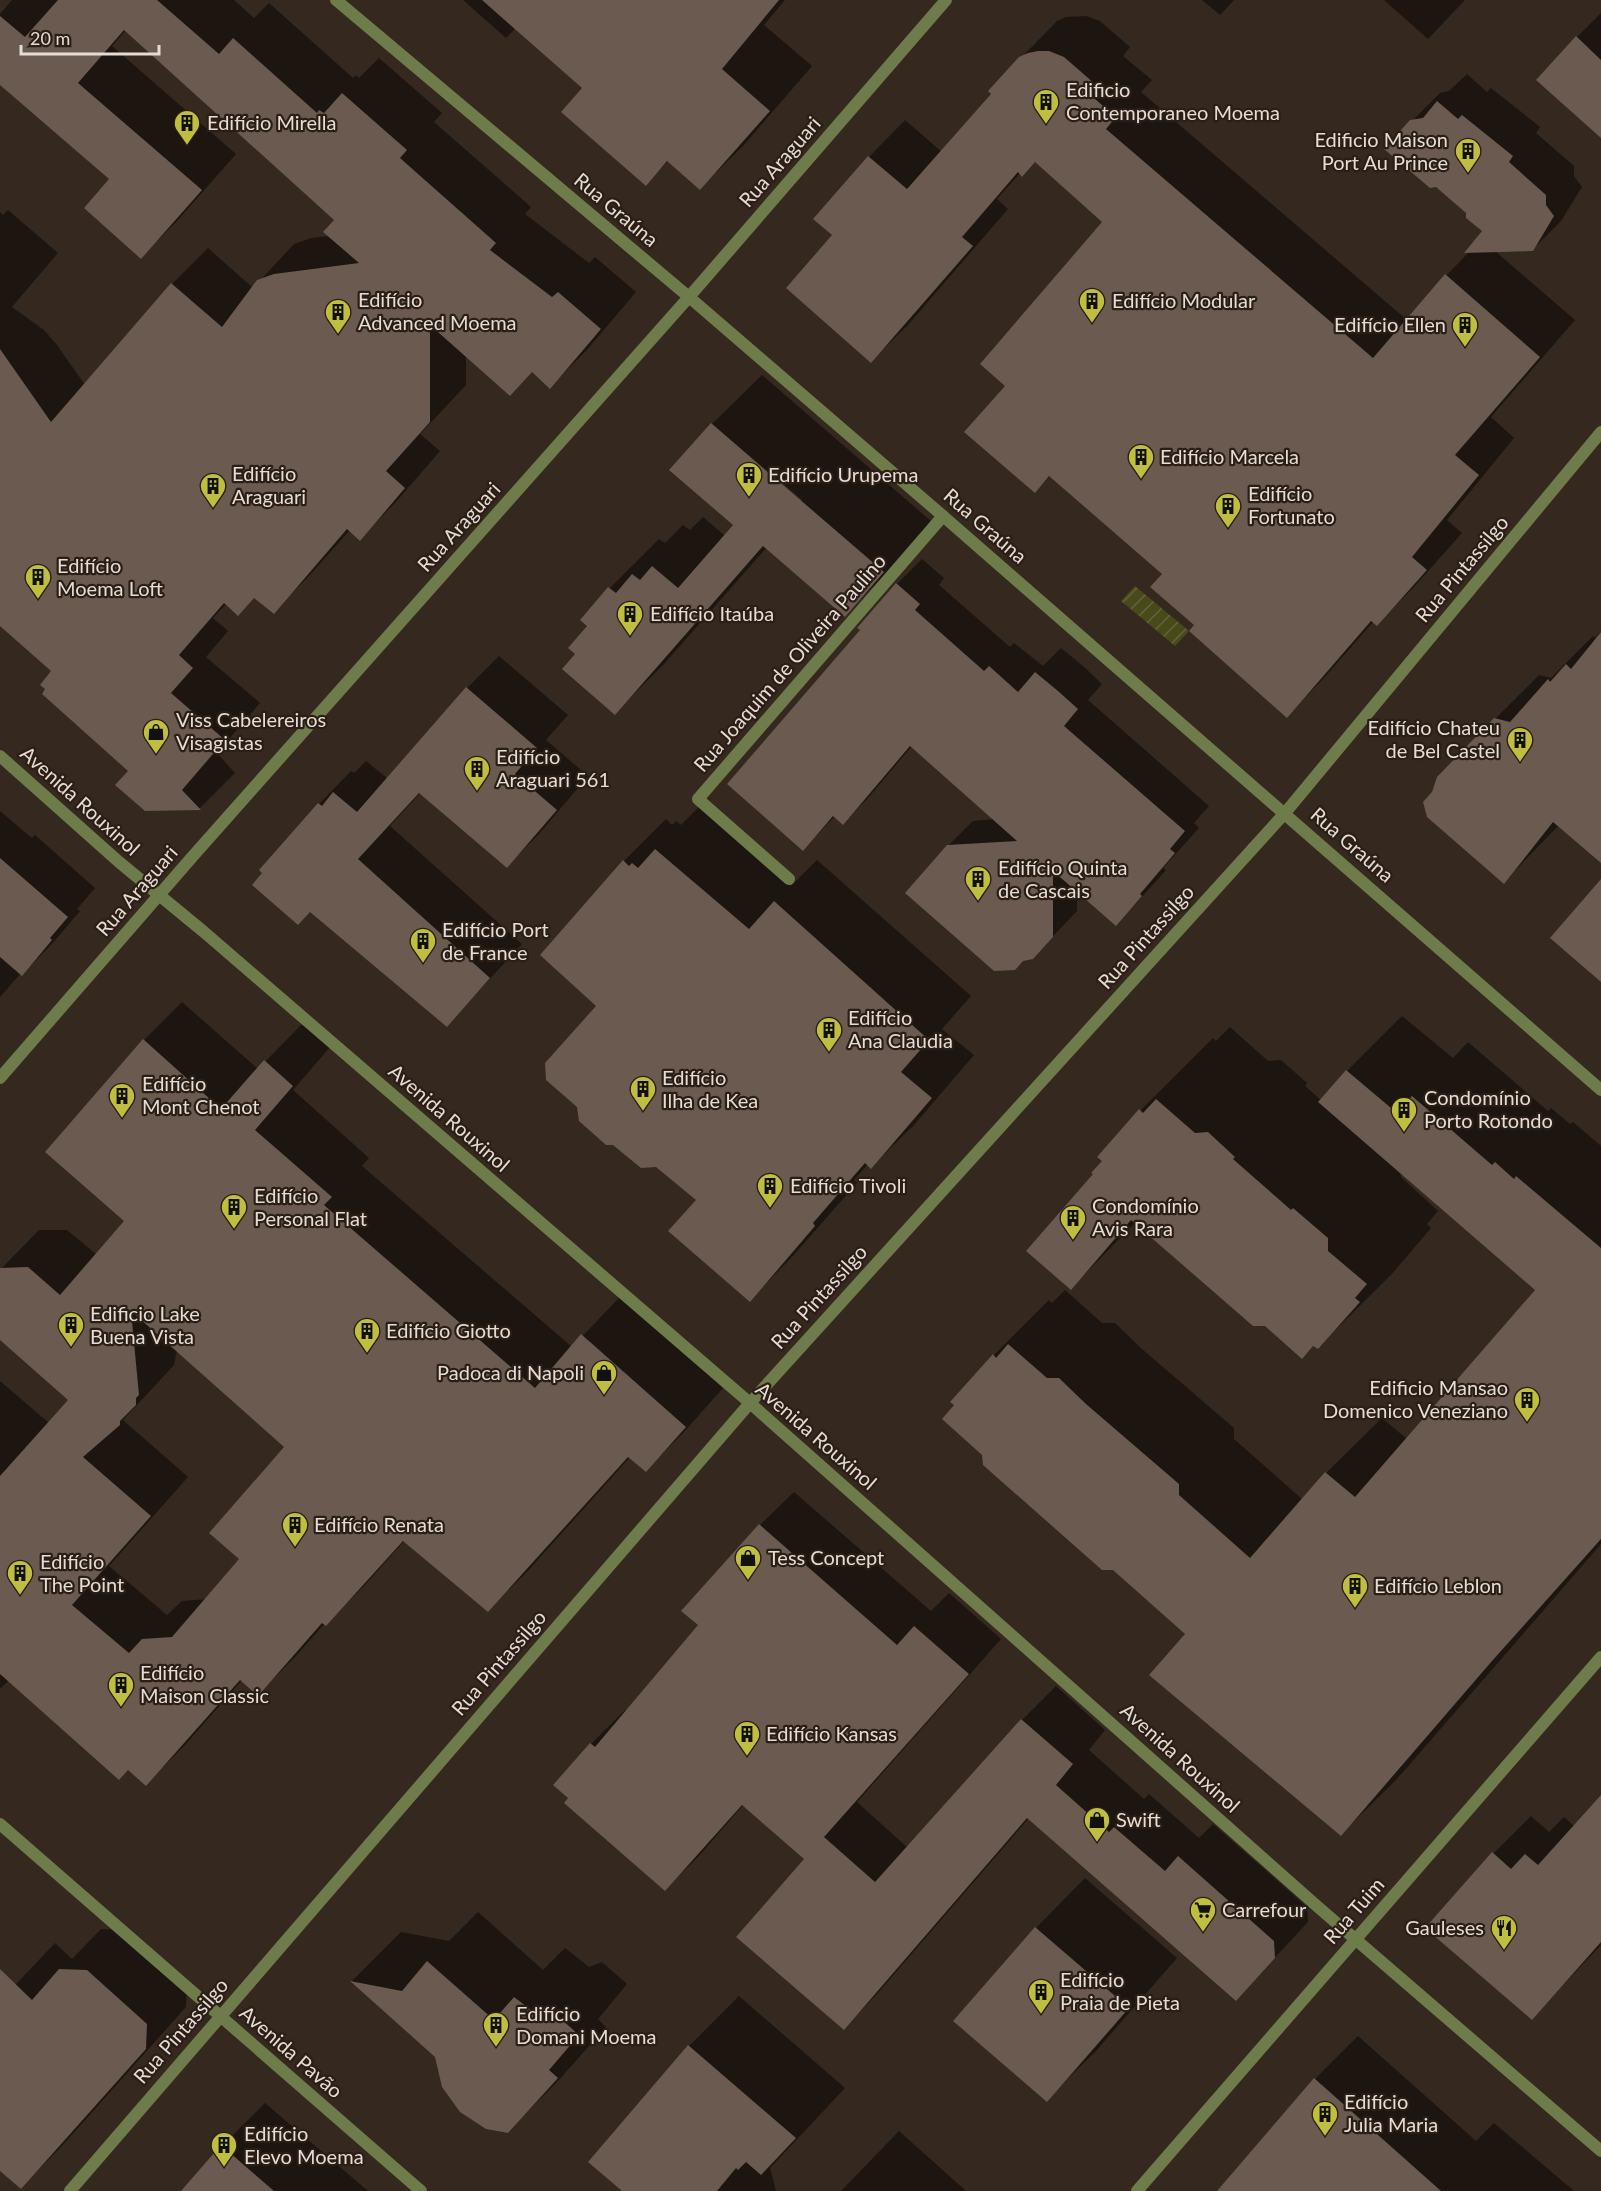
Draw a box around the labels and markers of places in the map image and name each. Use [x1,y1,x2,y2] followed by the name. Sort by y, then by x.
[1066,77,1280,124] place label: Edificio Contemporaneo Moema
[1031,87,1061,125] building icon: Edificio Contemporaneo Moema
[172,108,202,146] building icon: Edifício Mirella
[207,110,336,134] place label: Edifício Mirella
[1314,127,1448,174] place label: Edificio Maison Port Au Prince
[1453,136,1483,174] building icon: Edificio Maison Port Au Prince
[1077,286,1107,324] building icon: Edifício Modular
[358,287,517,334] place label: Edifício Advanced Moema
[1112,288,1256,312] place label: Edifício Modular
[323,297,353,335] building icon: Edifício Advanced Moema
[1450,310,1480,348] building icon: Edifício Ellen
[1334,312,1446,336] place label: Edifício Ellen
[1126,442,1156,480] building icon: Edifício Marcela
[1160,444,1299,468] place label: Edifício Marcela
[734,460,764,498] building icon: Edifício Urupema
[232,461,306,508] place label: Edifício Araguari
[768,462,918,486] place label: Edifício Urupema
[198,471,228,509] building icon: Edifício Araguari
[1248,481,1335,528] place label: Edifício Fortunato
[1213,491,1243,529] building icon: Edifício Fortunato
[57,553,163,600] place label: Edifício Moema Loft
[23,562,53,600] building icon: Edifício Moema Loft
[615,599,645,637] building icon: Edifício Itaúba
[650,601,774,625] place label: Edifício Itaúba
[176,707,326,754] place label: Viss Cabelereiros Visagistas
[1367,715,1500,762] place label: Edifício Chateu de Bel Castel
[141,717,171,755] shop icon: Viss Cabelereiros Visagistas
[1505,725,1535,763] building icon: Edifício Chateu de Bel Castel
[496,744,610,791] place label: Edifício Araguari 561
[462,754,492,792] building icon: Edifício Araguari 561
[998,855,1127,902] place label: Edifício Quinta de Cascais
[963,864,993,902] building icon: Edifício Quinta de Cascais
[442,917,549,964] place label: Edifício Port de France
[408,926,438,964] building icon: Edifício Port de France
[848,1005,953,1052] place label: Edifício Ana Claudia
[814,1015,844,1053] building icon: Edifício Ana Claudia
[662,1065,758,1112] place label: Edifício Ilha de Kea
[142,1071,259,1118] place label: Edifício Mont Chenot
[628,1074,658,1112] building icon: Edifício Ilha de Kea
[107,1081,137,1119] building icon: Edifício Mont Chenot
[1424,1085,1553,1132] place label: Condomínio Porto Rotondo
[1389,1095,1419,1133] building icon: Condomínio Porto Rotondo
[755,1171,785,1209] building icon: Edifício Tivoli
[790,1173,906,1197] place label: Edifício Tivoli
[254,1183,367,1230] place label: Edifício Personal Flat
[219,1192,249,1230] building icon: Edifício Personal Flat
[1092,1193,1199,1240] place label: Condomínio Avis Rara
[1058,1203,1088,1241] building icon: Condomínio Avis Rara
[90,1301,200,1348] place label: Edificio Lake Buena Vista
[56,1310,86,1348] building icon: Edificio Lake Buena Vista
[352,1316,382,1354] building icon: Edifício Giotto
[386,1318,511,1342] place label: Edifício Giotto
[589,1358,619,1396] shop icon: Padoca di Napoli
[437,1360,584,1384] place label: Padoca di Napoli
[1323,1375,1508,1422] place label: Edificio Mansao Domenico Veneziano
[1512,1385,1542,1423] building icon: Edificio Mansao Domenico Veneziano
[280,1510,310,1548] building icon: Edifício Renata
[314,1512,444,1536] place label: Edifício Renata
[733,1543,763,1581] shop icon: Tess Concept
[768,1545,884,1569] place label: Tess Concept
[40,1549,124,1596] place label: Edifício The Point
[5,1558,35,1596] building icon: Edifício The Point
[1340,1571,1370,1609] building icon: Edifício Leblon
[1374,1573,1502,1597] place label: Edifício Leblon
[140,1660,269,1707] place label: Edifício Maison Classic
[106,1670,136,1708] building icon: Edifício Maison Classic
[732,1719,762,1757] building icon: Edifício Kansas
[766,1721,897,1745] place label: Edifício Kansas
[1082,1805,1112,1843] shop icon: Swift
[1116,1807,1161,1831] place label: Swift
[1188,1895,1218,1933] supermarket icon: Carrefour
[1222,1897,1307,1921] place label: Carrefour
[1489,1913,1519,1951] restaurant icon: Gauleses
[1405,1915,1484,1939] place label: Gauleses
[1060,1967,1180,2014] place label: Edifício Praia de Pieta
[1026,1977,1056,2015] building icon: Edifício Praia de Pieta
[516,2001,656,2048] place label: Edifício Domani Moema
[481,2010,511,2048] building icon: Edifício Domani Moema
[1344,2089,1438,2136] place label: Edifício Julia Maria
[1310,2099,1340,2137] building icon: Edifício Julia Maria
[244,2121,364,2168] place label: Edifício Elevo Moema
[209,2130,239,2168] building icon: Edifício Elevo Moema

